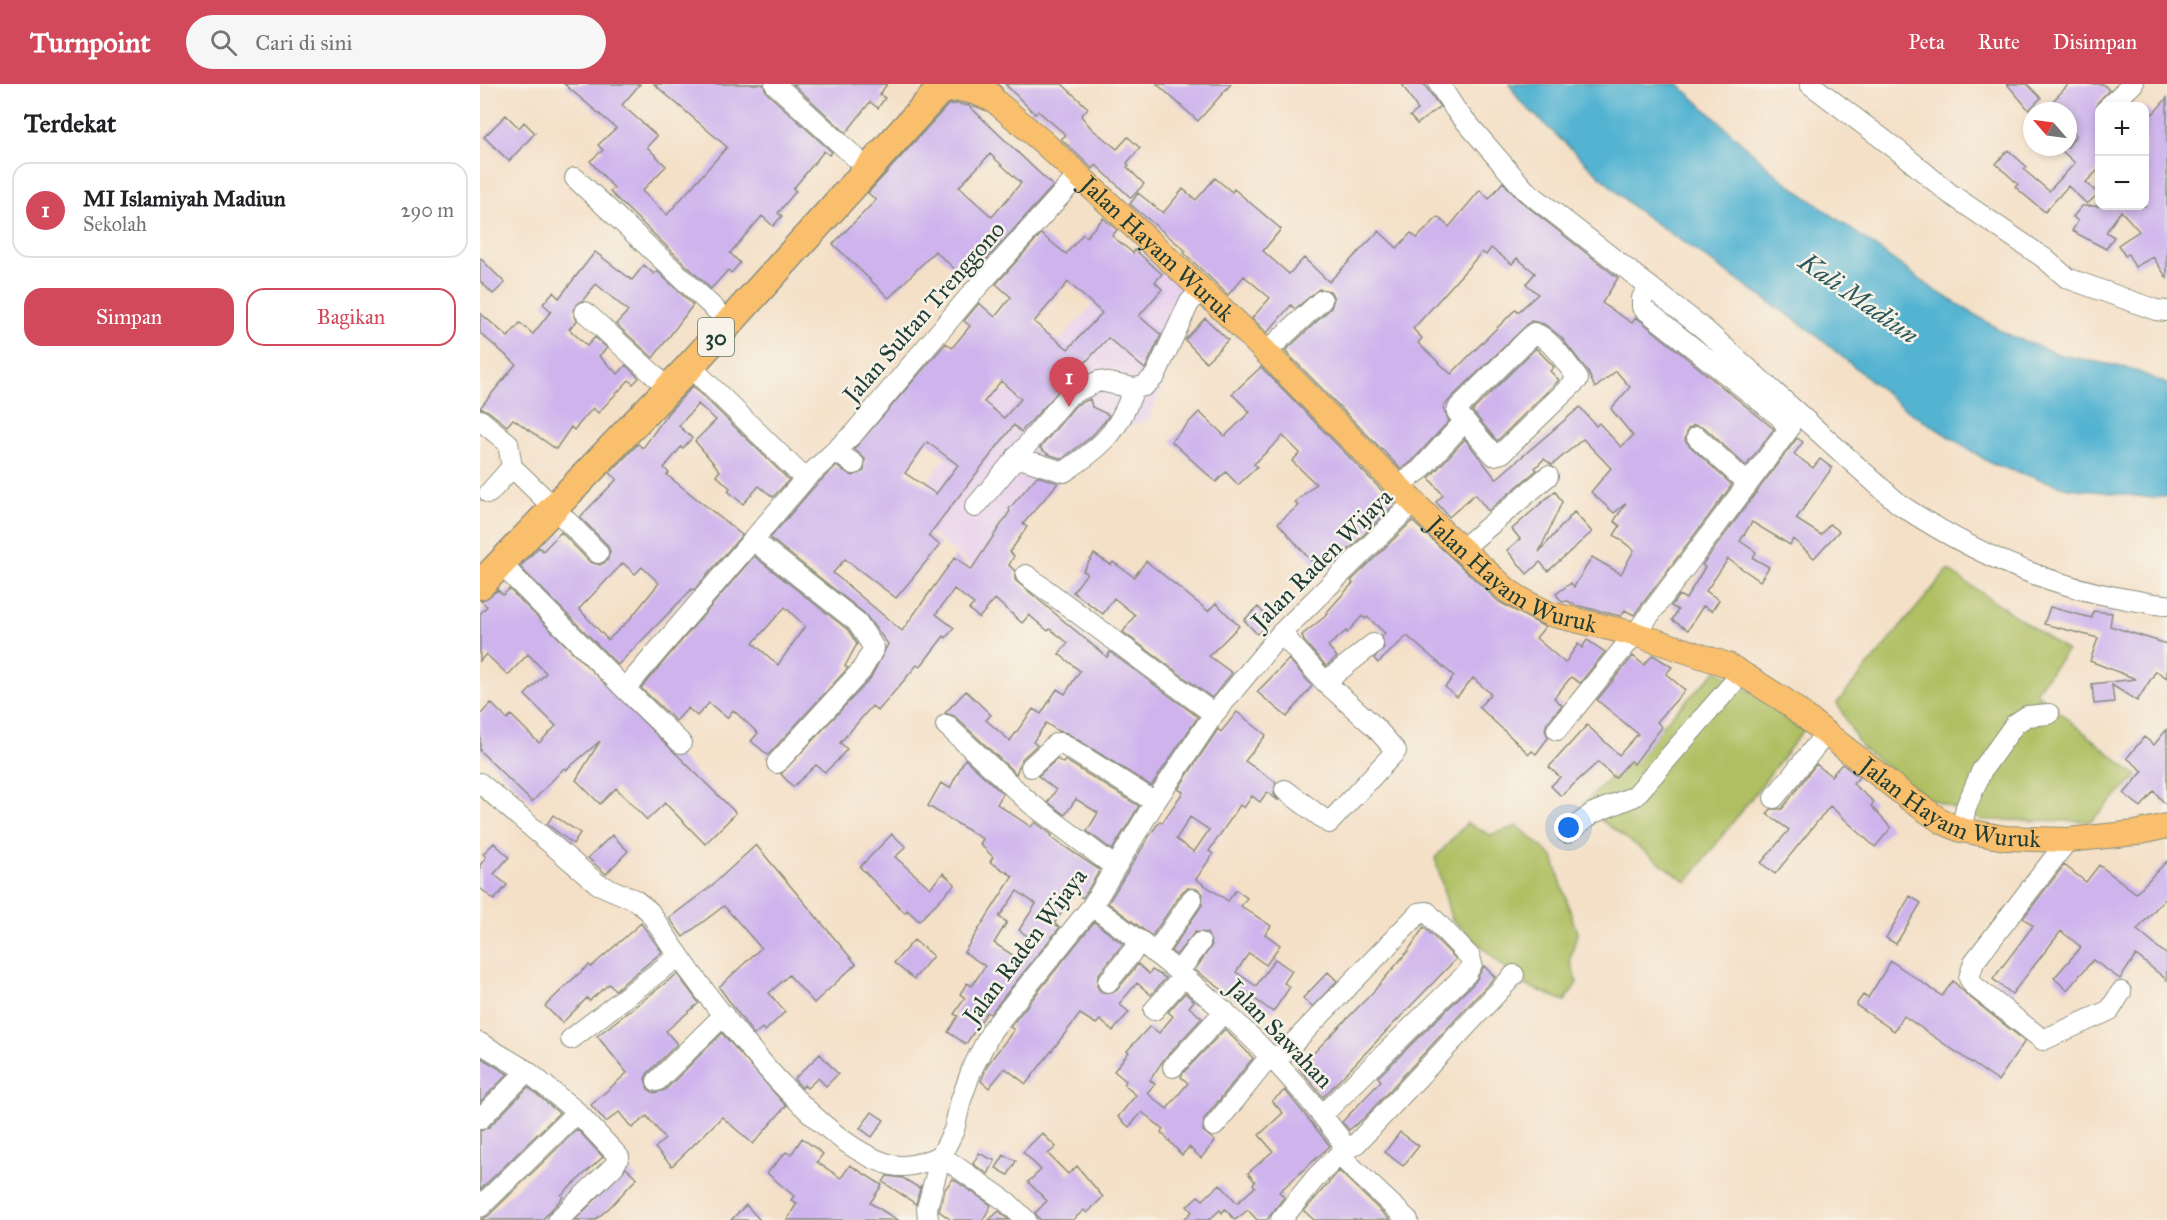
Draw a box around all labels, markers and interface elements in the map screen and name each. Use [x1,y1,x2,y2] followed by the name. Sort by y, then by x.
[186,15,606,69] search box
[30,25,150,60] text: Turnpoint
[207,26,240,59] icon: search
[255,29,353,56] text: Cari di sini
[1908,29,1945,55] text: Peta
[1978,29,2020,55] text: Rute
[2053,29,2137,55] text: Disimpan
[2023,102,2077,156] north arrow
[2095,102,2149,210] map controls
[2095,102,2149,156] button: +
[24,107,116,139] text: Terdekat
[2095,156,2149,210] button: −
[1072,168,1241,329] street label: Jalan Hayam Wuruk
[83,185,286,212] text: MI Islamiyah Madiun
[42,198,49,222] text: 1
[401,198,454,222] text: 290 m
[83,212,147,236] text: Sekolah
[835,215,1011,411] street label: Jalan Sultan Trenggono
[1792,244,1925,351] water label: Kali Madiun
[24,288,234,346] button: Simpan
[246,288,456,346] button: Bagikan
[698,318,734,356] road number: 30
[1050,358,1088,407] pin: 1
[1243,481,1400,638] street label: Jalan Raden Wijaya
[1419,508,1601,640] street label: Jalan Hayam Wuruk
[1852,749,2042,854] street label: Jalan Hayam Wuruk
[1554,813,1583,842] your location
[955,861,1094,1032] street label: Jalan Raden Wijaya
[1218,971,1339,1095] street label: Jalan Sawahan

